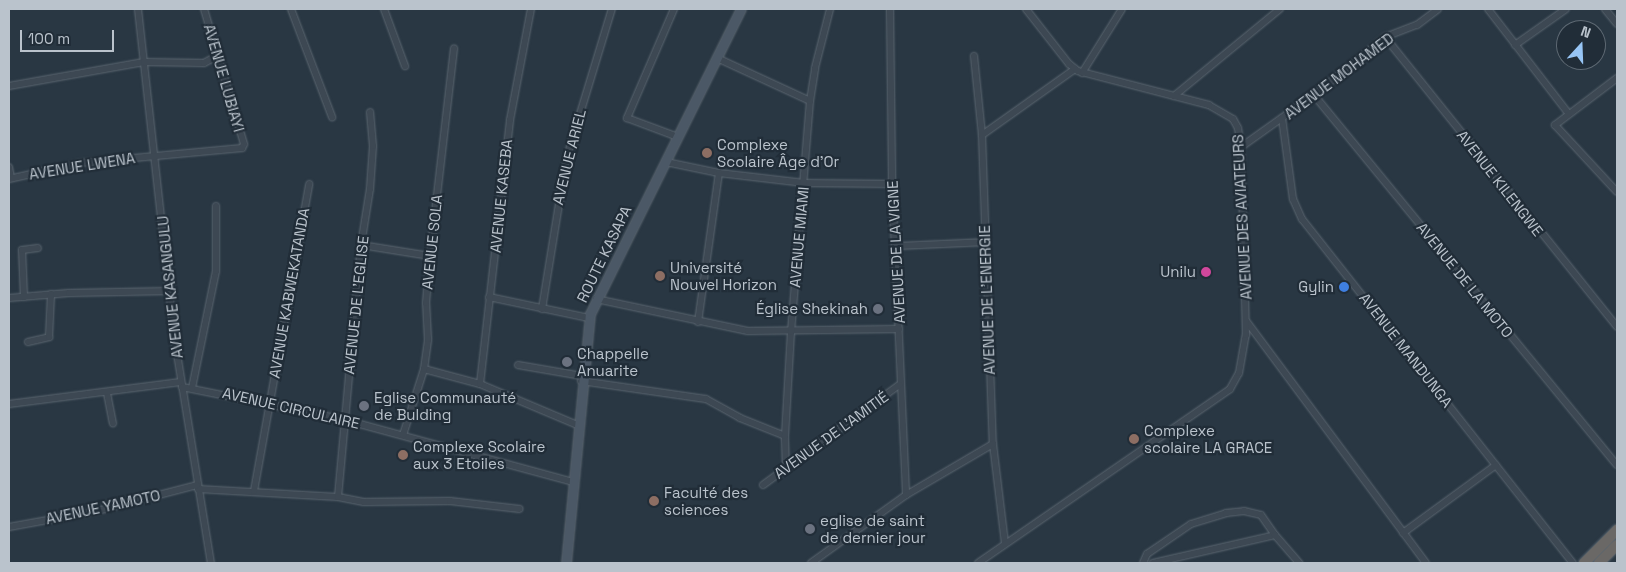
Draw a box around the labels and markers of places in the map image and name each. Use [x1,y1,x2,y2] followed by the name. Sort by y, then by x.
[717,135,839,170] place label: Complexe Scolaire Âge d'Or
[701,147,713,159] marker: Complexe Scolaire Âge d'Or
[670,258,777,293] place label: Université Nouvel Horizon
[1160,263,1196,281] place label: Unilu
[1200,266,1212,278] marker: Unilu
[654,270,666,282] marker: Université Nouvel Horizon
[1298,278,1334,296] place label: Gylin
[1338,281,1350,293] marker: Gylin
[756,300,868,318] place label: Église Shekinah
[872,303,884,315] marker: Église Shekinah
[577,344,649,379] place label: Chappelle Anuarite
[561,356,573,368] marker: Chappelle Anuarite
[374,388,516,423] place label: Eglise Communauté de Bulding
[358,400,370,412] marker: Eglise Communauté de Bulding
[1144,421,1272,456] place label: Complexe scolaire LA GRACE
[1128,433,1140,445] marker: Complexe scolaire LA GRACE
[413,437,545,472] place label: Complexe Scolaire aux 3 Etoiles
[397,449,409,461] marker: Complexe Scolaire aux 3 Etoiles
[664,483,748,518] place label: Faculté des sciences
[648,495,660,507] marker: Faculté des sciences
[820,511,926,546] place label: eglise de saint de dernier jour
[804,523,816,535] marker: eglise de saint de dernier jour

